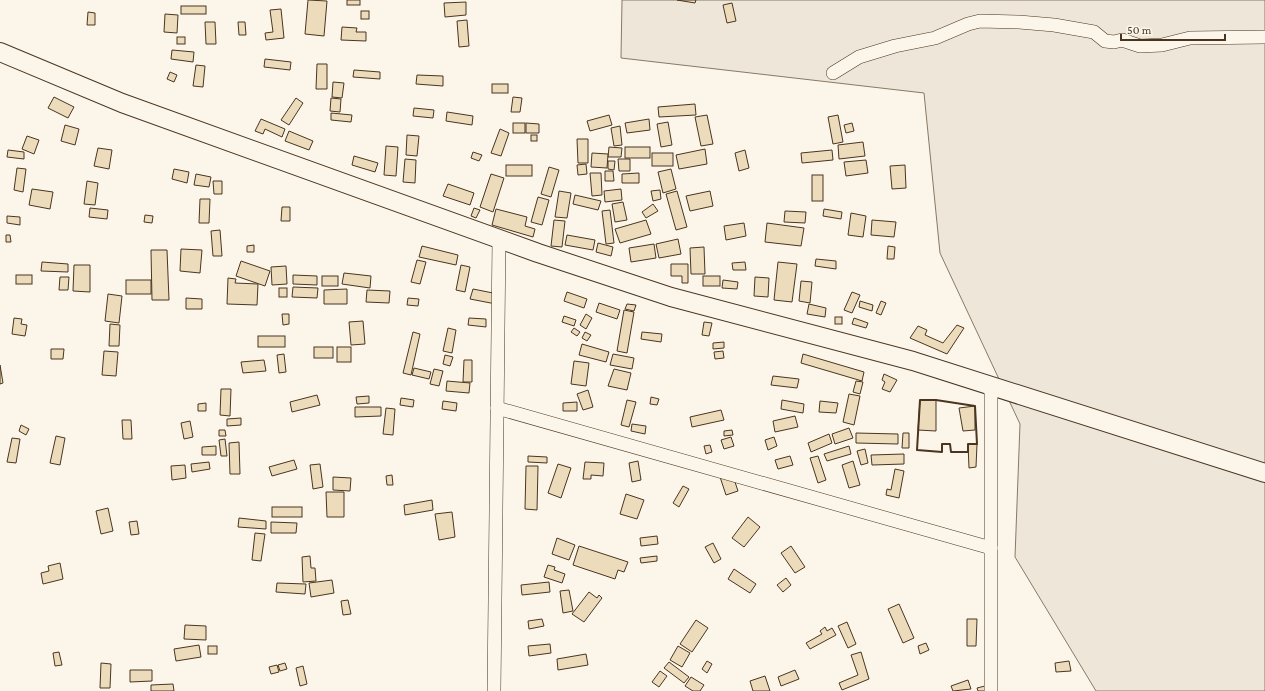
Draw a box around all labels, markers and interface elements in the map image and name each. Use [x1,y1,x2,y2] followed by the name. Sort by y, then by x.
[1121,16,1225,42] scale bar
[1127,23,1152,37] text: 50 m

